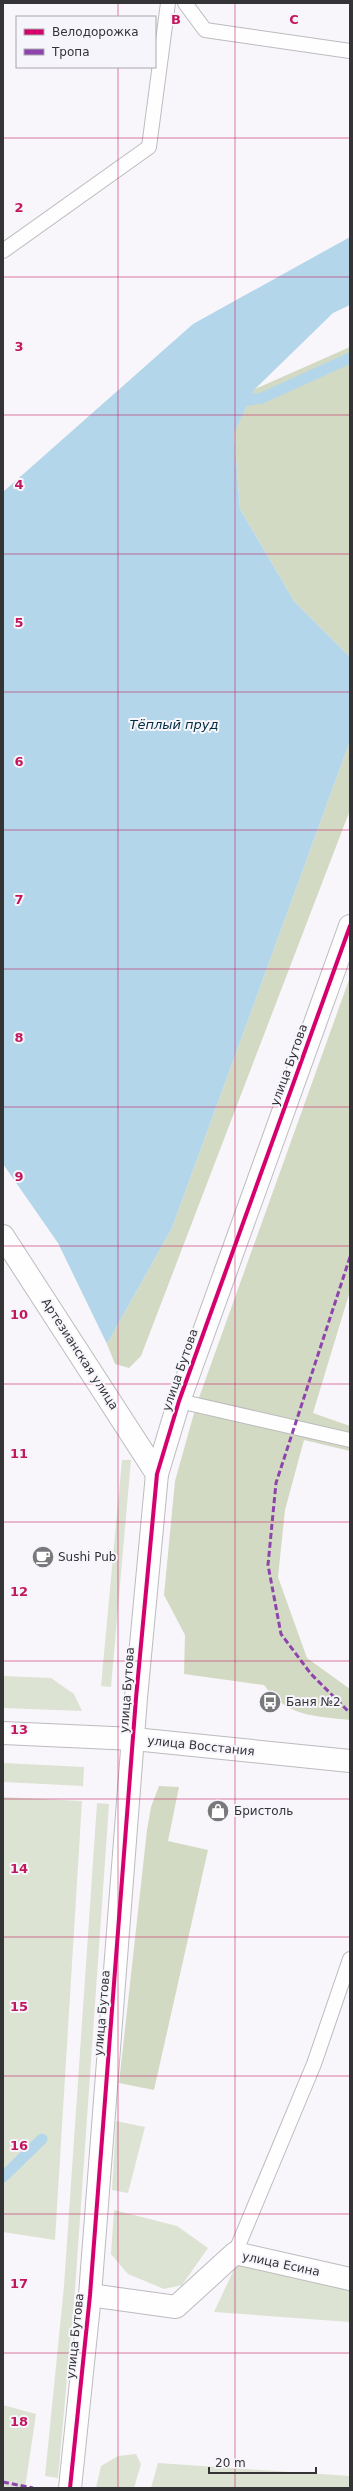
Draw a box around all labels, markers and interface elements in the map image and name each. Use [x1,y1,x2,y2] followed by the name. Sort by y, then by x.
[171,12,181,27] text: B
[289,12,299,27] text: C
[16,16,156,68] legend
[52,25,139,39] text: Велодорожка
[51,45,90,59] text: Тропа
[14,200,24,215] text: 2
[14,339,24,354] text: 3
[14,477,24,492] text: 4
[14,615,24,630] text: 5
[129,717,219,732] water label: Тёплый пруд
[14,754,24,769] text: 6
[14,892,24,907] text: 7
[268,1022,310,1108] street label: улица Бутова
[14,1030,24,1045] text: 8
[14,1169,24,1184] text: 9
[39,1296,121,1412] street label: Артезианская улица
[10,1307,28,1322] text: 10
[159,1327,201,1413] street label: улица Бутова
[10,1446,28,1461] text: 11
[30,1544,56,1570] cafe icon: Sushi Pub
[58,1550,116,1564] place label: Sushi Pub
[10,1584,28,1599] text: 12
[117,1647,137,1733] street label: улица Бутова
[257,1689,283,1715] bus stop icon: Баня №2
[286,1695,341,1709] place label: Баня №2
[10,1722,28,1737] text: 13
[147,1733,255,1759] street label: улица Восстания
[205,1798,231,1824] shop icon: Бристоль
[234,1804,293,1818] place label: Бристоль
[10,1861,28,1876] text: 14
[91,1970,113,2056] street label: улица Бутова
[10,1999,28,2014] text: 15
[10,2138,28,2153] text: 16
[241,2249,321,2279] street label: улица Есина
[10,2276,28,2291] text: 17
[64,2293,86,2379] street label: улица Бутова
[10,2414,28,2429] text: 18
[209,2449,316,2475] scale bar
[215,2456,246,2470] text: 20 m

